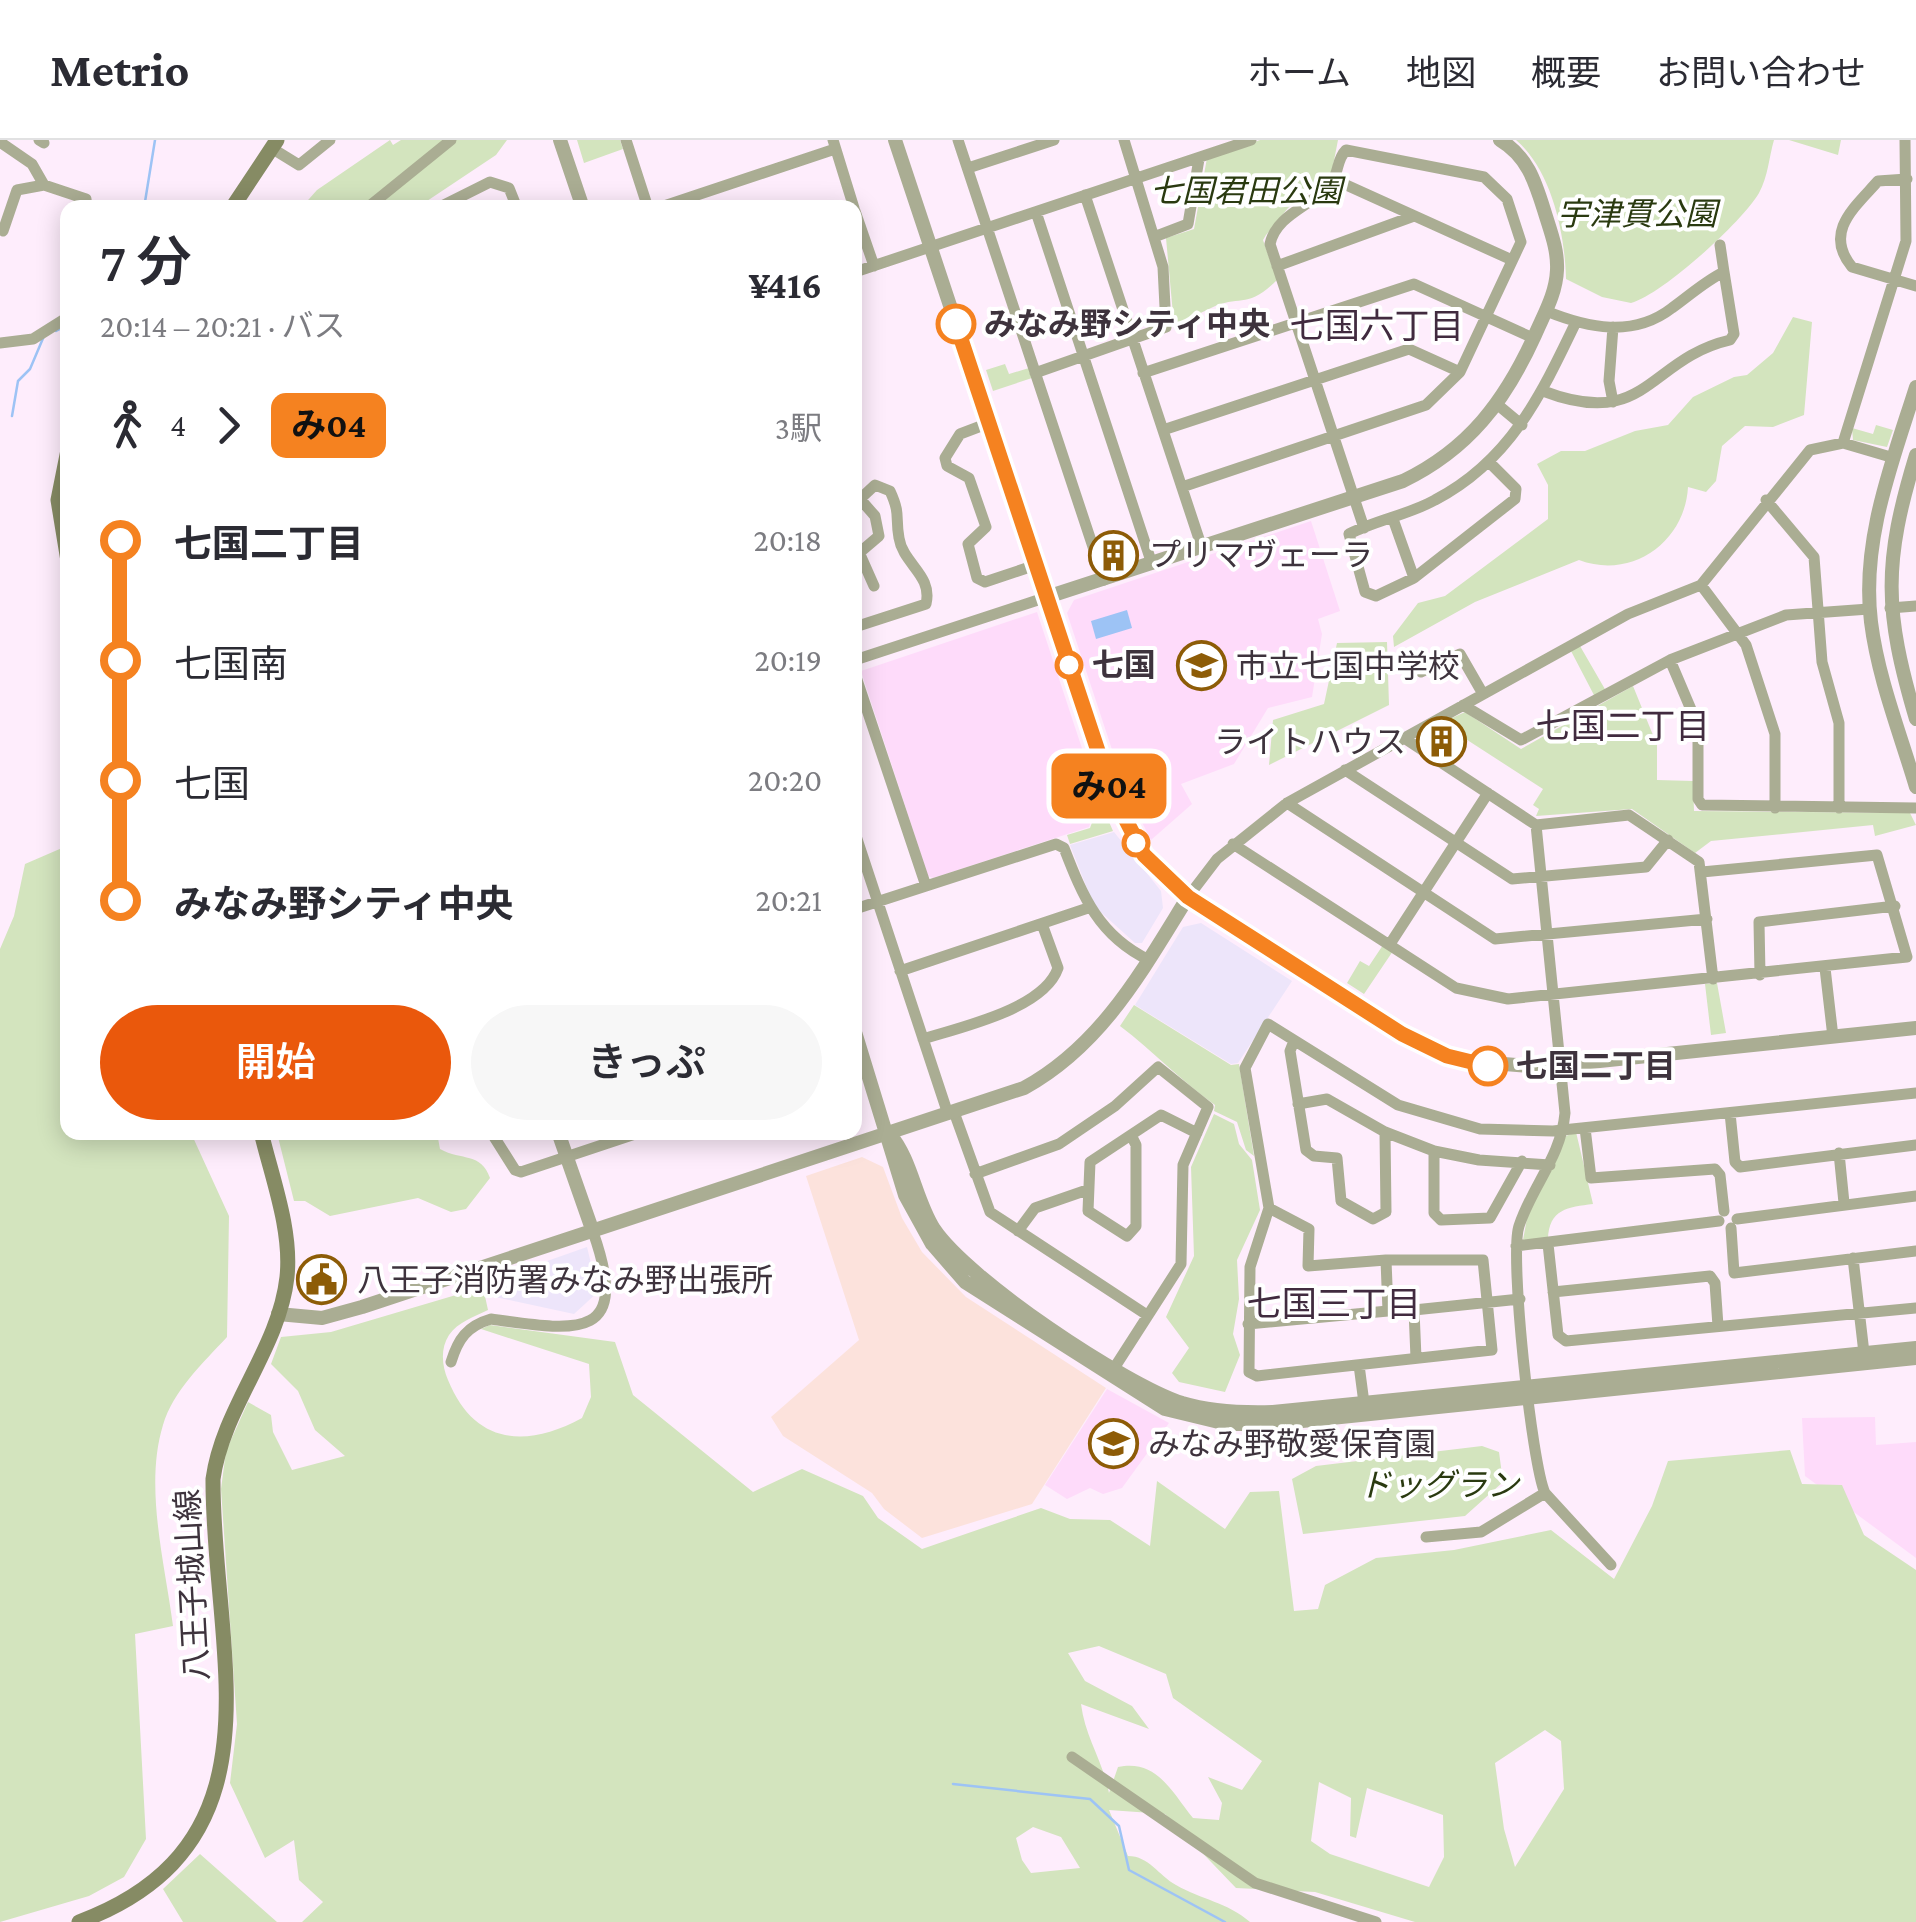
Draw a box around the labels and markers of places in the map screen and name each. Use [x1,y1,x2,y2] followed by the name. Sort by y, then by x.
[937,305,975,343] marker: みなみ野シティ中央
[984,306,1270,342] place label: みなみ野シティ中央
[1088,529,1140,581] building icon: プリマヴェーラ
[1149,537,1373,573] place label: プリマヴェーラ
[1175,640,1227,692] school or university icon: 市立七国中学校
[1092,647,1156,683] place label: 七国
[1236,648,1460,684] place label: 市立七国中学校
[1056,652,1082,678] marker: 七国
[1415,716,1467,768] building icon: ライトハウス
[1214,724,1406,760] place label: ライトハウス
[1123,830,1149,856] unlabelled marker
[1469,1047,1507,1085] marker: 七国二丁目
[1516,1048,1676,1084] place label: 七国二丁目
[296,1254,348,1306] public building icon: 八王子消防署みなみ野出張所
[357,1262,773,1298] place label: 八王子消防署みなみ野出張所
[1087,1418,1139,1470] school or university icon: みなみ野敬愛保育園
[1148,1426,1436,1462] place label: みなみ野敬愛保育園

